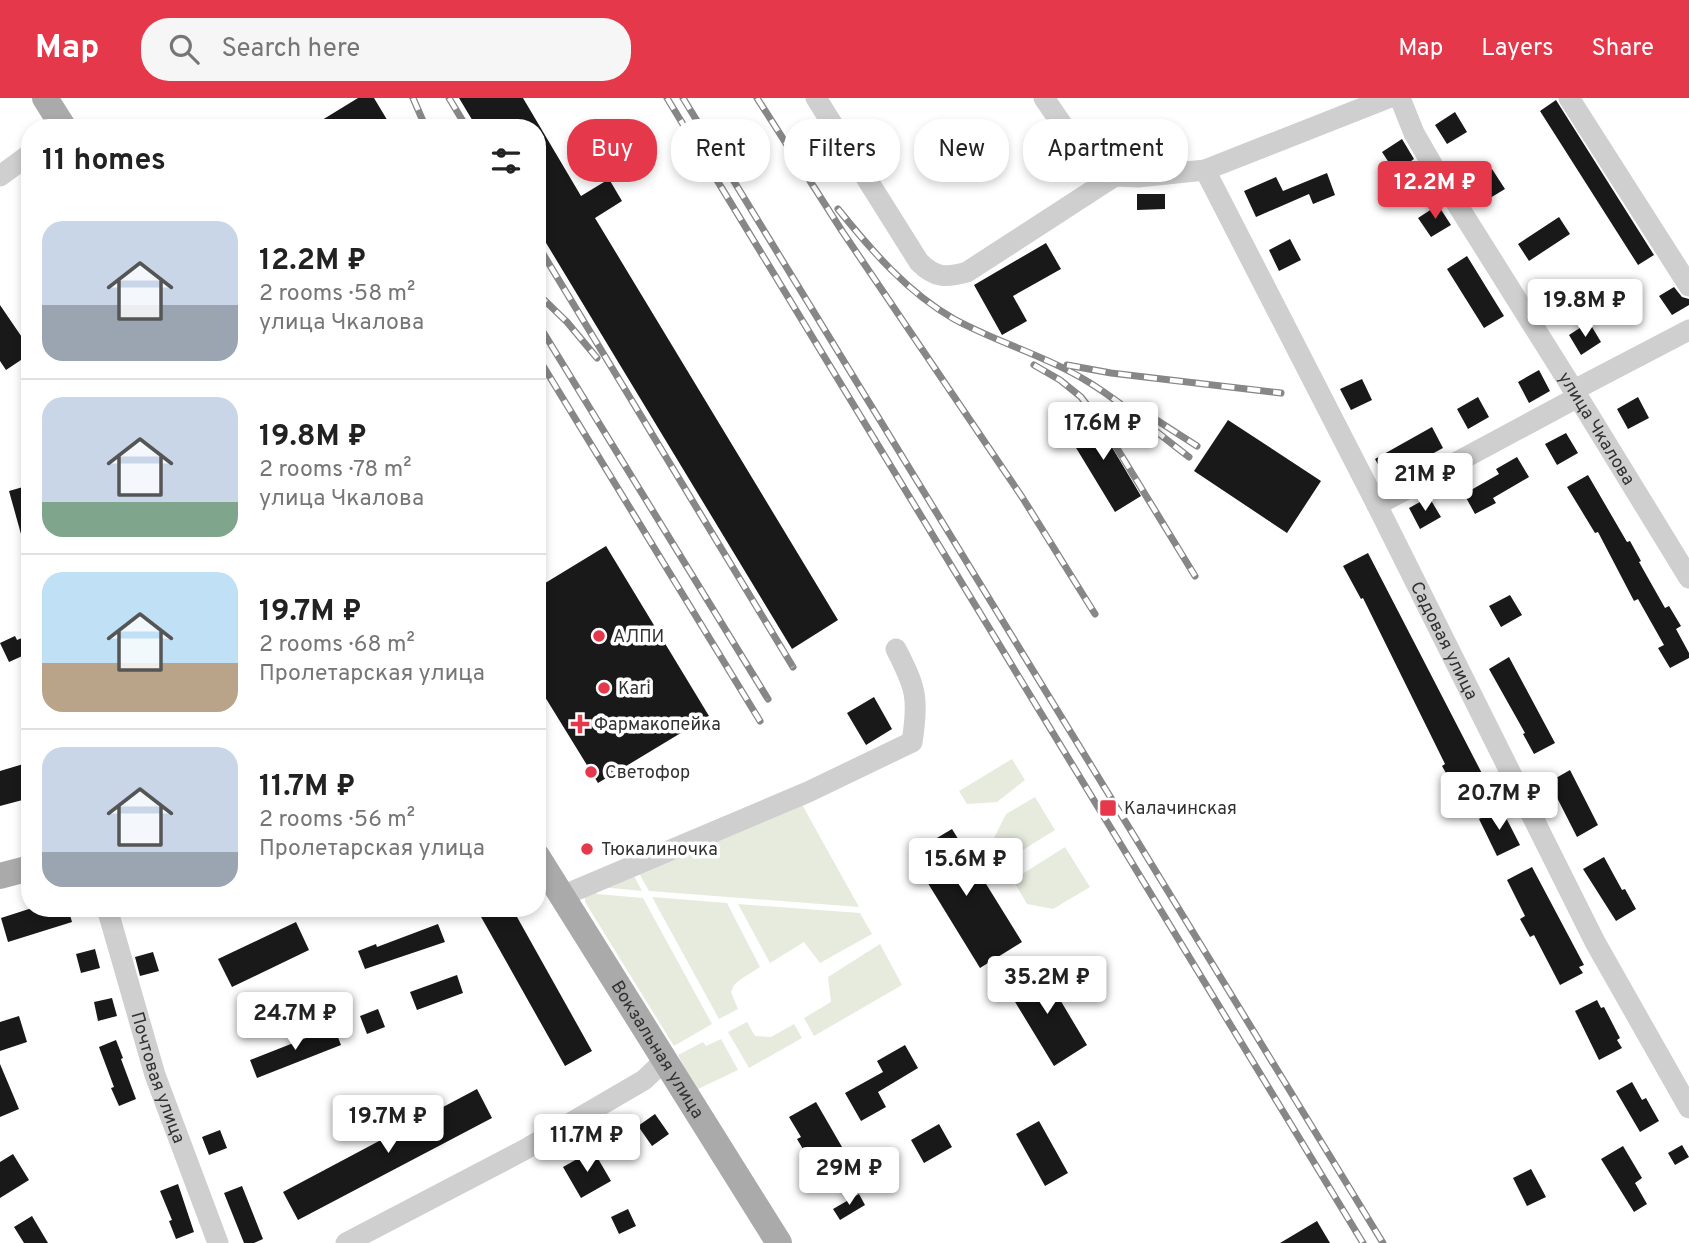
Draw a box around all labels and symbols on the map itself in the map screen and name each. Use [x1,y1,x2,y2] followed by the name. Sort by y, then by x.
[1370,162,1500,221] pin: 12.2M ₽
[1520,280,1650,339] pin: 19.8M ₽
[1552,368,1639,490] street label: улица Чкалова
[1038,402,1168,462] pin: 17.6M ₽
[1376,454,1474,513] pin: 21M ₽
[1404,578,1482,704] street label: Садовая улица
[613,626,664,649] place label: АЛПИ
[591,628,607,644] marker: АЛПИ
[618,678,651,701] place label: Kari
[596,680,612,696] marker: Kari
[594,714,721,737] place label: Фармакопейка
[572,716,588,732] marker: Фармакопейка
[605,762,690,785] place label: Светофор
[583,764,599,780] marker: Светофор
[1434,772,1564,832] pin: 20.7M ₽
[1098,798,1118,818] marker: Калачинская
[1124,798,1237,821] place label: Калачинская
[901,838,1031,898] pin: 15.6M ₽
[601,839,718,862] place label: Тюкалиночка
[579,841,595,857] marker: Тюкалиночка
[982,956,1112,1016] pin: 35.2M ₽
[605,977,708,1124] street label: Вокзальная улица
[230,992,360,1052] pin: 24.7M ₽
[124,1009,190,1147] street label: Почтовая улица
[323,1096,453,1155] pin: 19.7M ₽
[522,1114,652,1174] pin: 11.7M ₽
[800,1148,898,1207] pin: 29M ₽

